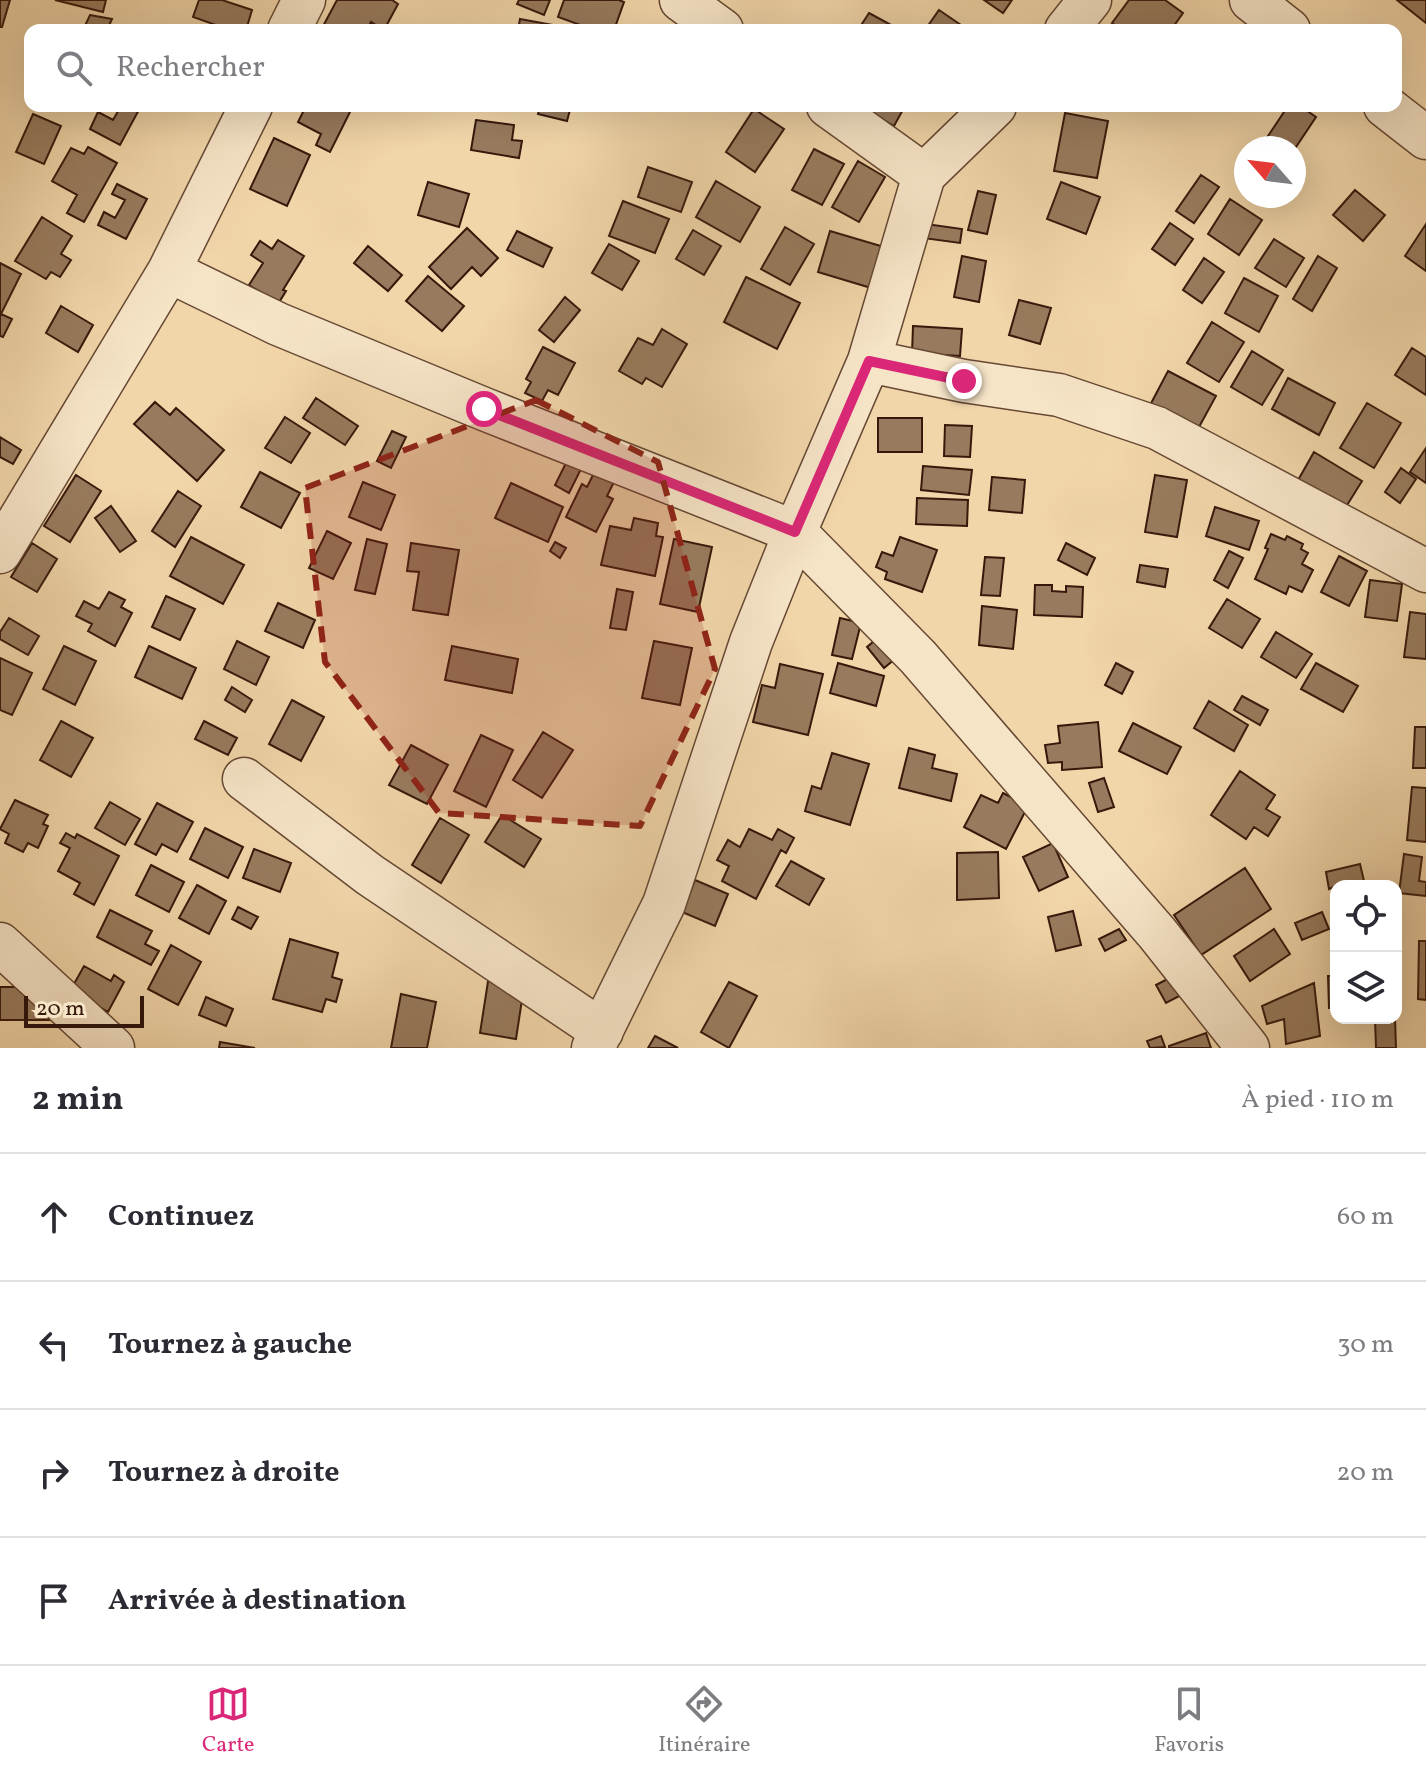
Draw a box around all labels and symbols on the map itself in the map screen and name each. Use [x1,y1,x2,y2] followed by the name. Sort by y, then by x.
[1234,136,1306,208] north arrow
[946,363,982,399] route end
[466,391,502,427] route start
[24,992,144,1028] scale bar

